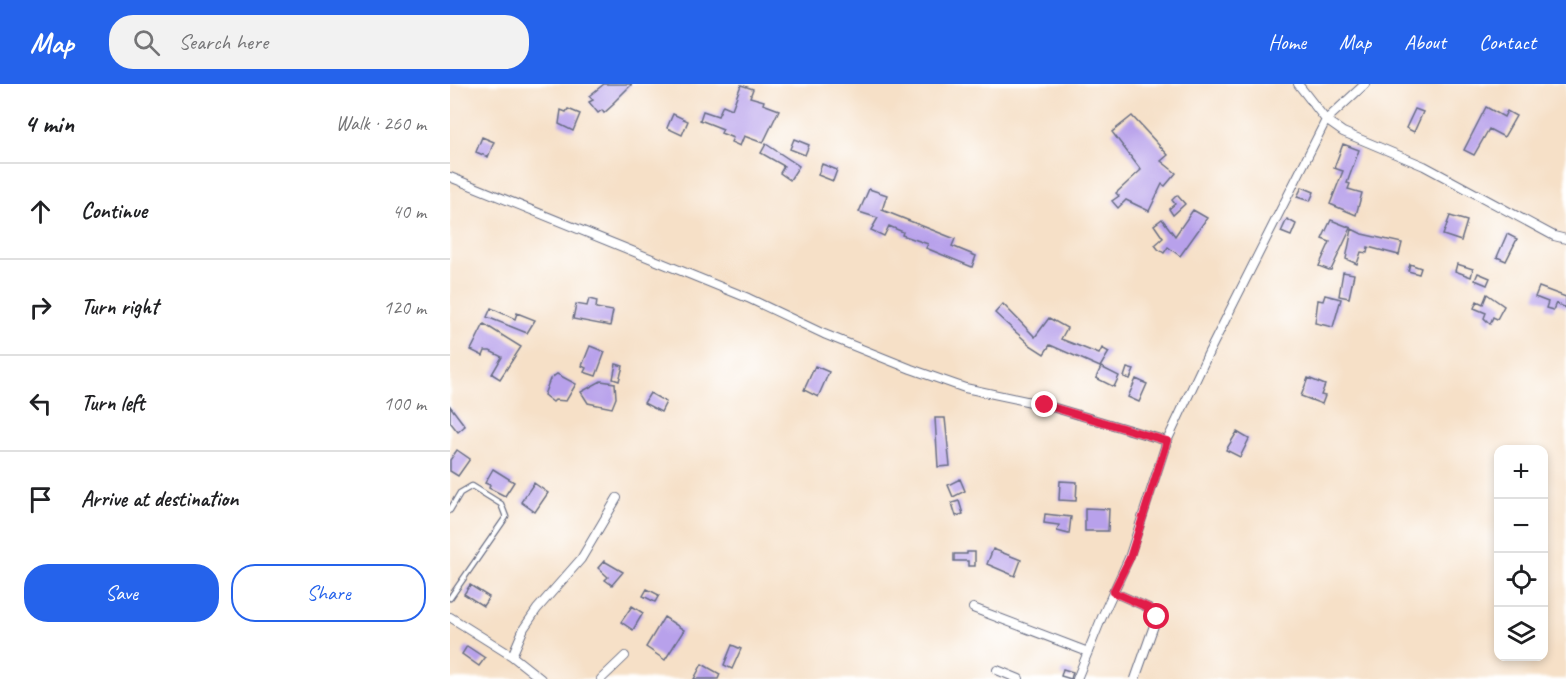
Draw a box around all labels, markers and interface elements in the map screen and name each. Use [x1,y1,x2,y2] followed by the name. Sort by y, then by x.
[109,15,529,69] search box
[30,25,73,60] text: Map
[130,26,163,59] icon: search
[178,28,268,56] text: Search here
[1268,29,1306,55] text: Home
[1339,29,1371,55] text: Map
[1404,29,1446,55] text: About
[1479,29,1536,55] text: Contact
[24,107,74,140] text: 4 min
[336,111,426,136] text: Walk · 260 m
[24,195,57,228] icon: ahead
[81,197,147,225] text: Continue
[392,199,426,224] text: 40 m
[24,291,57,324] icon: right
[81,293,158,321] text: Turn right
[383,295,426,320] text: 120 m
[24,387,57,420] icon: left
[81,389,145,417] text: Turn left
[383,391,426,416] text: 100 m
[1031,391,1057,417] route end
[1494,445,1548,661] map controls
[1494,445,1548,499] button: +
[24,483,57,516] icon: arrive
[81,485,238,513] text: Arrive at destination
[1494,499,1548,553] button: −
[1494,553,1548,607] button: locate
[24,564,219,622] button: Save
[231,564,426,622] button: Share
[1143,603,1169,629] route start
[1494,607,1548,661] button: layers

